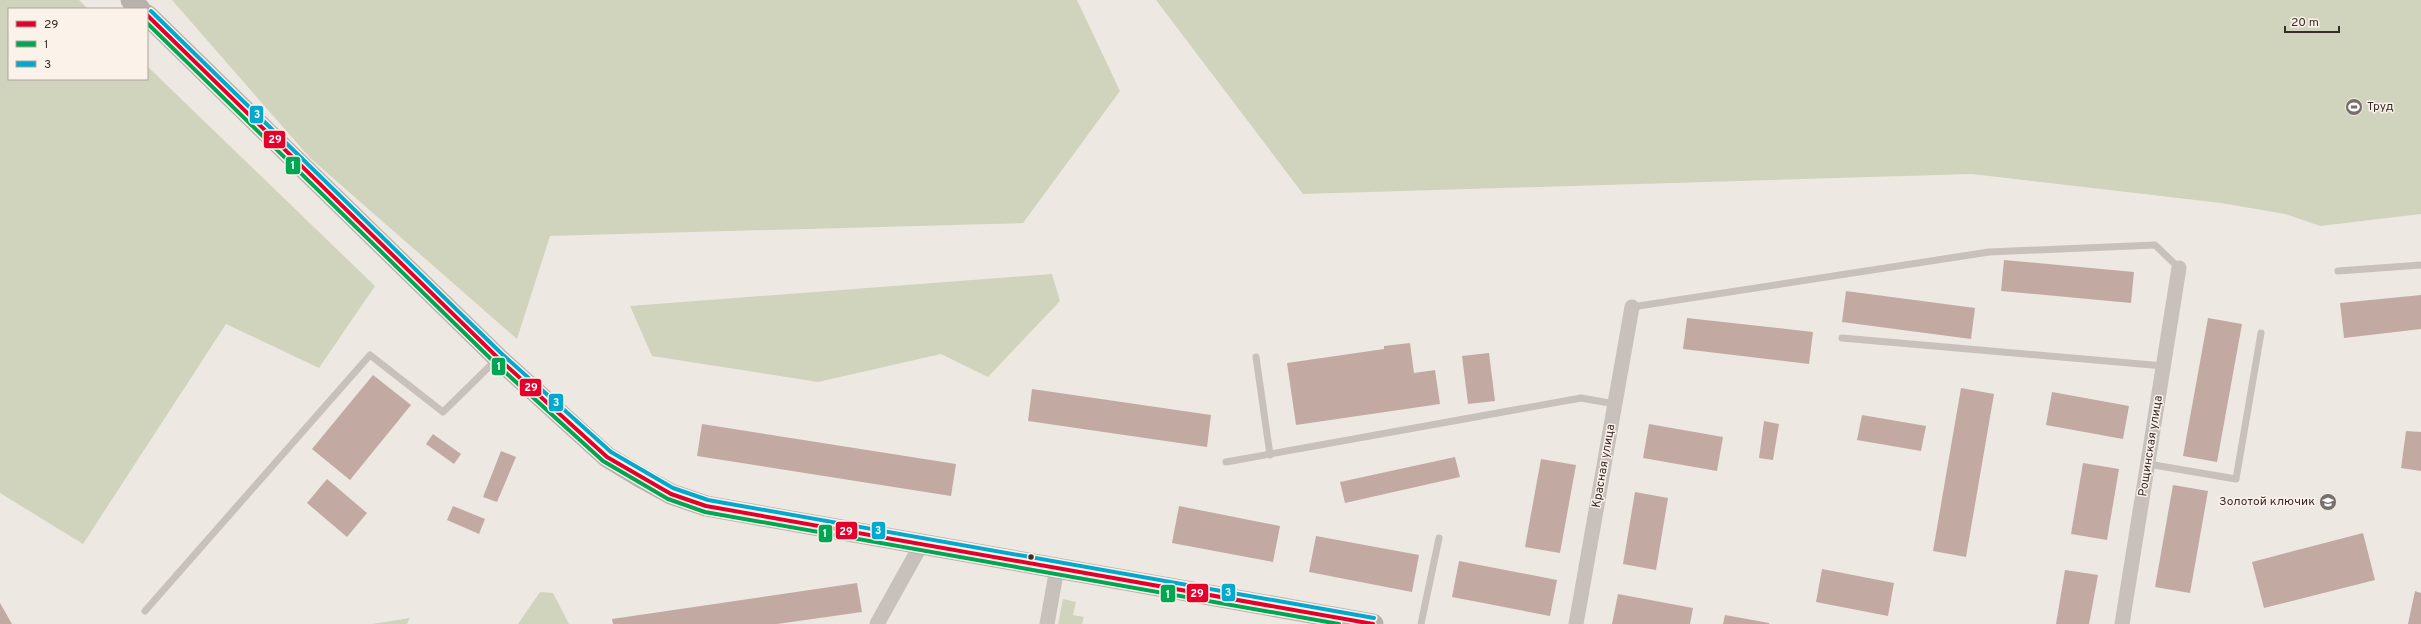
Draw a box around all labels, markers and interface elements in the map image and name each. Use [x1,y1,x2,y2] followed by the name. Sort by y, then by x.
[8,8,148,80] legend
[2285,8,2339,34] scale bar
[2291,15,2319,31] text: 20 m
[44,17,59,33] text: 29
[44,37,48,53] text: 1
[44,57,51,73] text: 3
[2344,97,2364,117] sports icon: Труд
[2367,99,2394,115] place label: Труд
[249,105,264,124] line badge: 3
[254,108,260,122] text: 3
[263,130,286,149] line badge: 29
[268,133,282,147] text: 29
[285,156,301,175] line badge: 1
[291,159,295,173] text: 1
[491,357,506,376] line badge: 1
[497,360,501,374] text: 1
[519,378,542,397] line badge: 29
[524,381,538,395] text: 29
[548,393,564,412] line badge: 3
[2135,394,2167,498] street label: Рощинская улица
[553,396,559,410] text: 3
[1589,423,1619,509] street label: Красная улица
[2318,492,2338,512] school or university icon: Золотой ключик
[2219,494,2315,510] place label: Золотой ключик
[835,521,858,540] line badge: 29
[871,521,886,540] line badge: 3
[818,524,833,543] line badge: 1
[875,524,881,538] text: 3
[839,525,853,539] text: 29
[823,527,827,541] text: 1
[1026,552,1036,562] unlabelled marker
[1186,583,1209,603] line badge: 29
[1221,583,1236,602] line badge: 3
[1160,584,1176,603] line badge: 1
[1225,586,1231,600] text: 3
[1190,587,1204,601] text: 29
[1166,588,1170,602] text: 1

